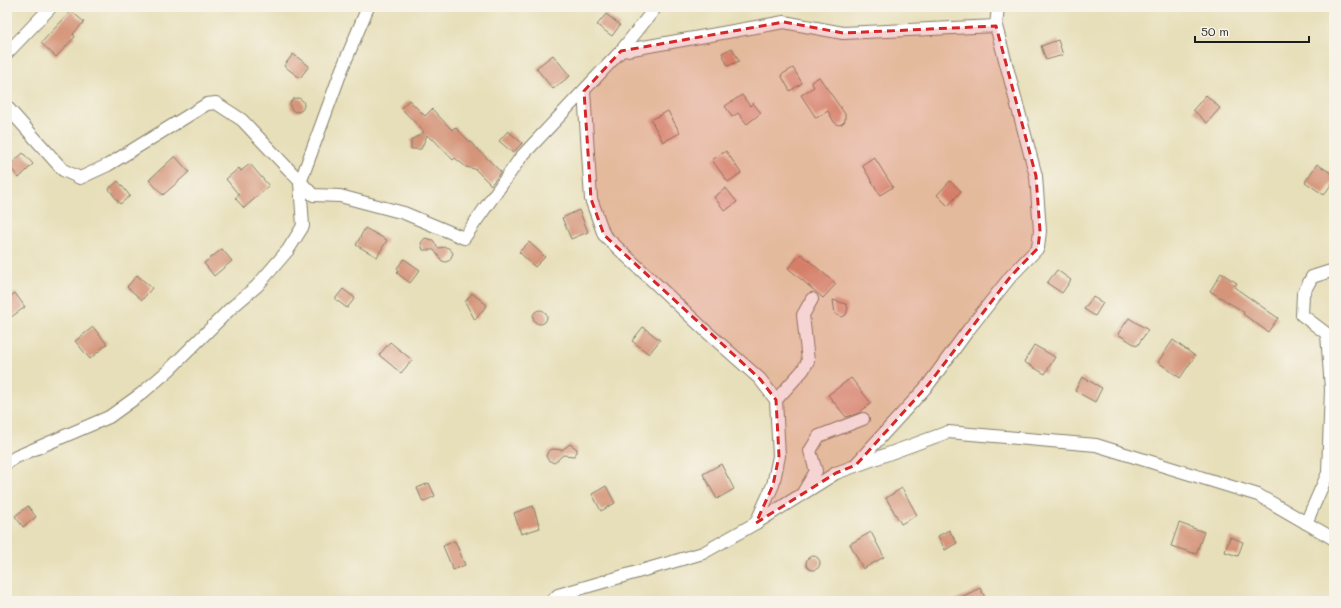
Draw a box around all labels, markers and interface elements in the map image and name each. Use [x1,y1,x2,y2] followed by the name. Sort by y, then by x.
[1195,18,1309,44] scale bar
[1201,23,1229,39] text: 50 m

